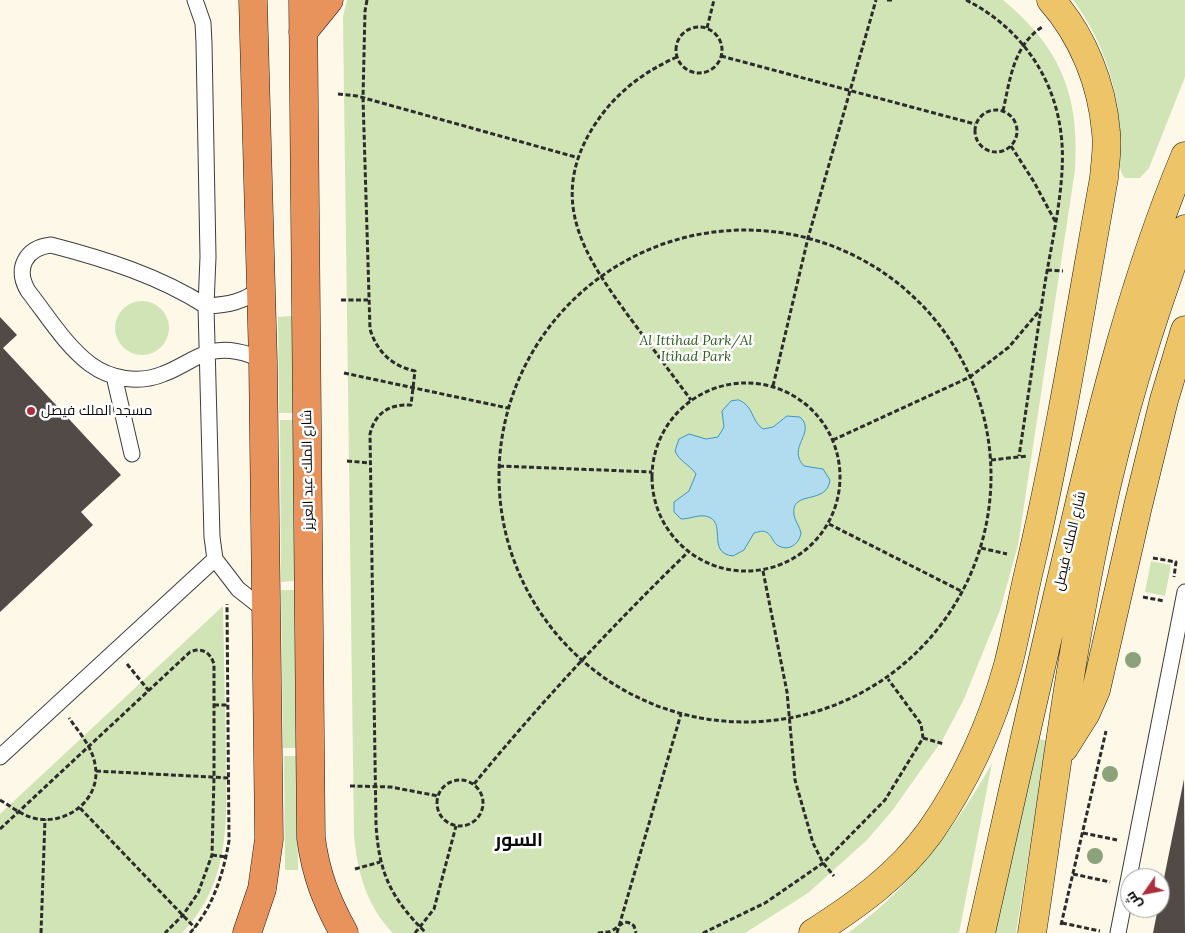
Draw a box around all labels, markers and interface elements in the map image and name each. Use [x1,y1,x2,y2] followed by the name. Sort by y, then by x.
[640,333,752,366] park label: Al Ittihad Park/Al Itihad Park
[41,403,152,419] place label: مسجد الملك فيصل
[25,405,37,417] marker: مسجد الملك فيصل
[299,410,317,530] street label: شارع الملك عبد العزيز
[1050,490,1090,592] street label: شارع الملك فيصل
[495,830,543,852] district label: السور
[1120,868,1170,918] north arrow
[1121,888,1146,913] text: ش

